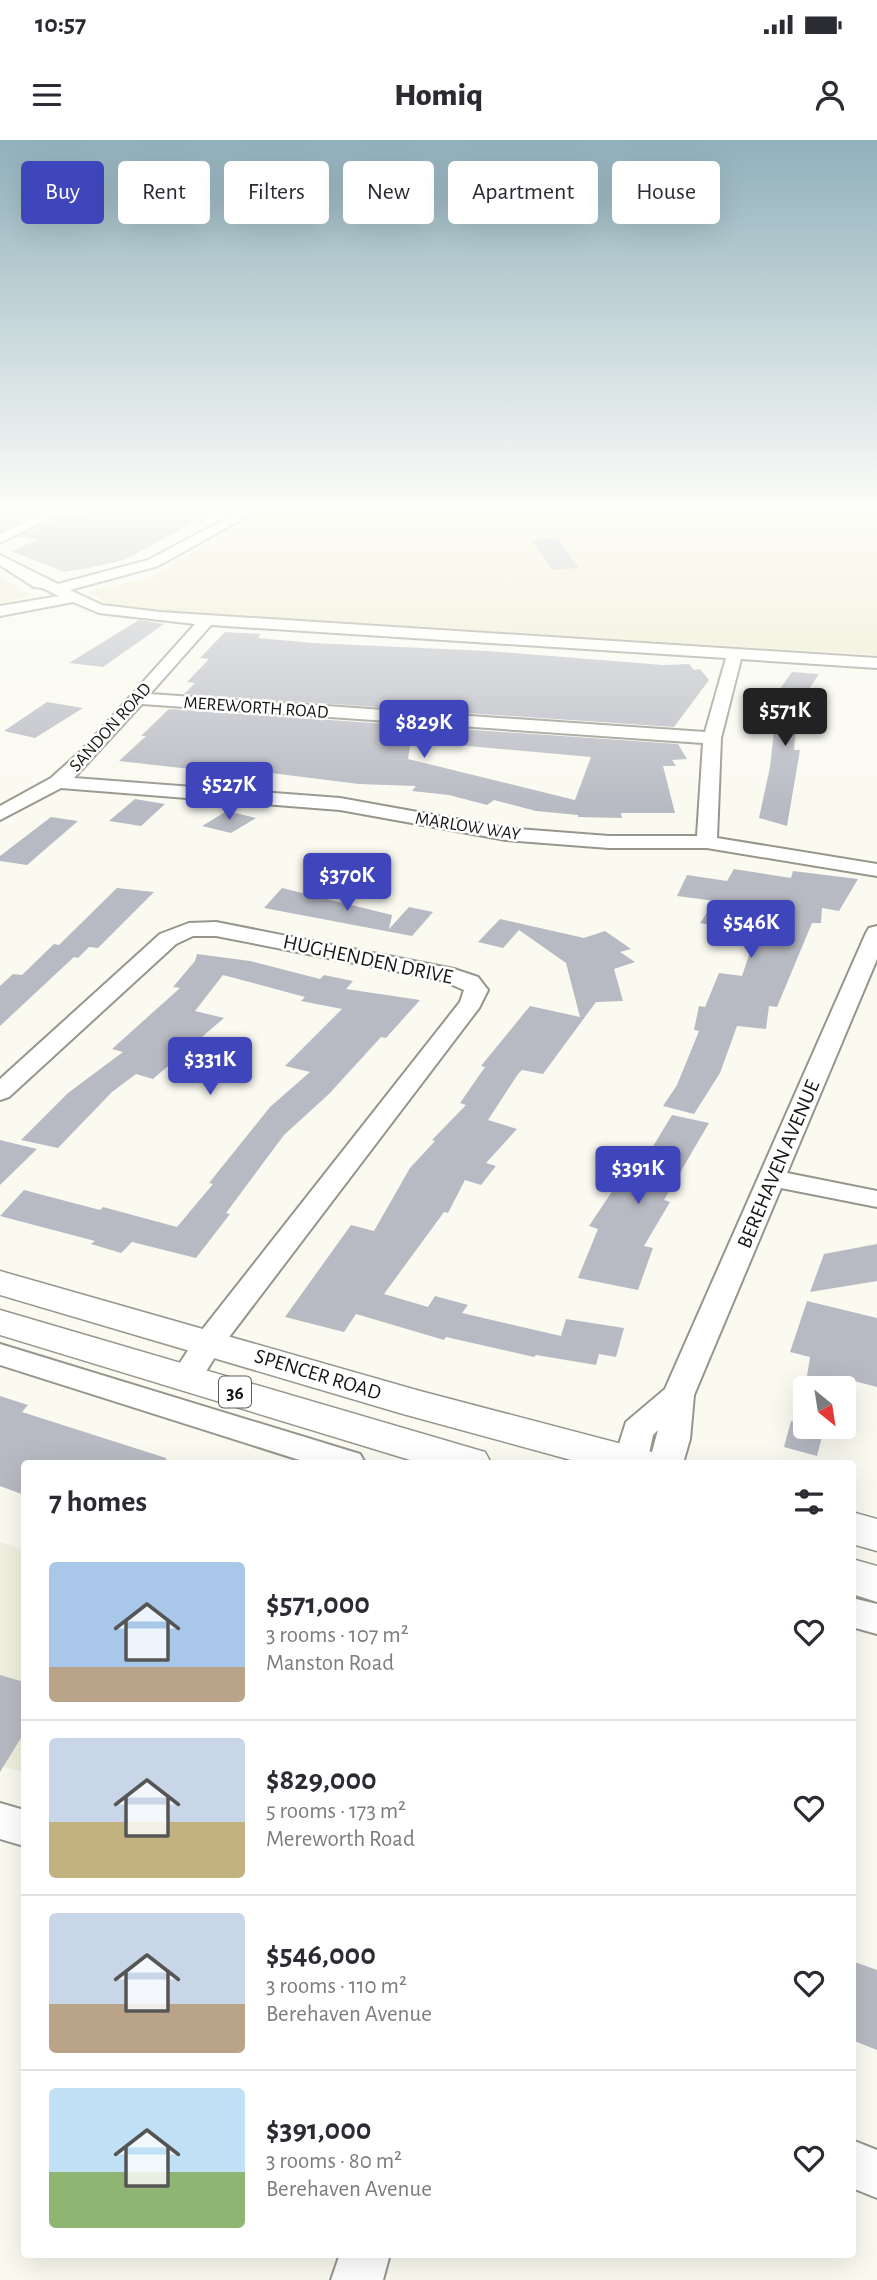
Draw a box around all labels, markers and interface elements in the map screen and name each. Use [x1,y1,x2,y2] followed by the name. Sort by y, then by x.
[35,11,86,37] text: 10:57
[28,76,66,114] icon: menu
[811,76,849,114] icon: person
[394,79,483,111] text: Homiq
[21,161,104,224] chip: Buy
[118,161,210,224] chip: Rent
[224,161,329,224] chip: Filters
[343,161,434,224] chip: New
[448,161,598,224] chip: Apartment
[612,161,720,224] chip: House
[66,680,155,776] street label: SANDON ROAD
[736,688,834,748] pin: $571K
[183,694,329,722] street label: MEREWORTH ROAD
[759,699,811,722] text: $571K
[375,700,473,760] pin: $829K
[395,711,453,734] text: $829K
[180,762,278,822] pin: $527K
[202,773,256,796] text: $527K
[414,810,522,844] street label: MARLOW WAY
[298,854,396,913] pin: $370K
[319,864,375,887] text: $370K
[702,900,800,960] pin: $546K
[723,911,779,934] text: $546K
[281,931,455,988] street label: HUGHENDEN DRIVE
[161,1038,259,1097] pin: $331K
[184,1048,236,1071] text: $331K
[734,1077,823,1251] street label: BEREHAVEN AVENUE
[589,1146,687,1206] pin: $391K
[611,1157,665,1180] text: $391K
[252,1345,384,1404] street label: SPENCER ROAD
[219,1376,251,1408] road number: 36
[793,1376,856,1438] north arrow
[793,1376,856,1439] map controls
[790,1483,828,1521] icon: filters
[49,1487,147,1517] text: 7 homes
[266,1589,370,1619] text: $571,000
[105,1590,189,1674] icon: home
[790,1613,828,1651] icon: heart
[266,1624,409,1647] text: 3 rooms · 107 m²
[266,1652,394,1675] text: Manston Road
[266,1765,377,1795] text: $829,000
[105,1766,189,1850] icon: home
[790,1789,828,1827] icon: heart
[266,1800,406,1823] text: 5 rooms · 173 m²
[266,1828,415,1851] text: Mereworth Road
[266,1940,376,1970] text: $546,000
[105,1941,189,2025] icon: home
[790,1964,828,2002] icon: heart
[266,1975,407,1998] text: 3 rooms · 110 m²
[266,2003,432,2026] text: Berehaven Avenue
[266,2115,371,2145] text: $391,000
[105,2116,189,2200] icon: home
[790,2139,828,2177] icon: heart
[266,2150,402,2173] text: 3 rooms · 80 m²
[266,2178,432,2201] text: Berehaven Avenue

